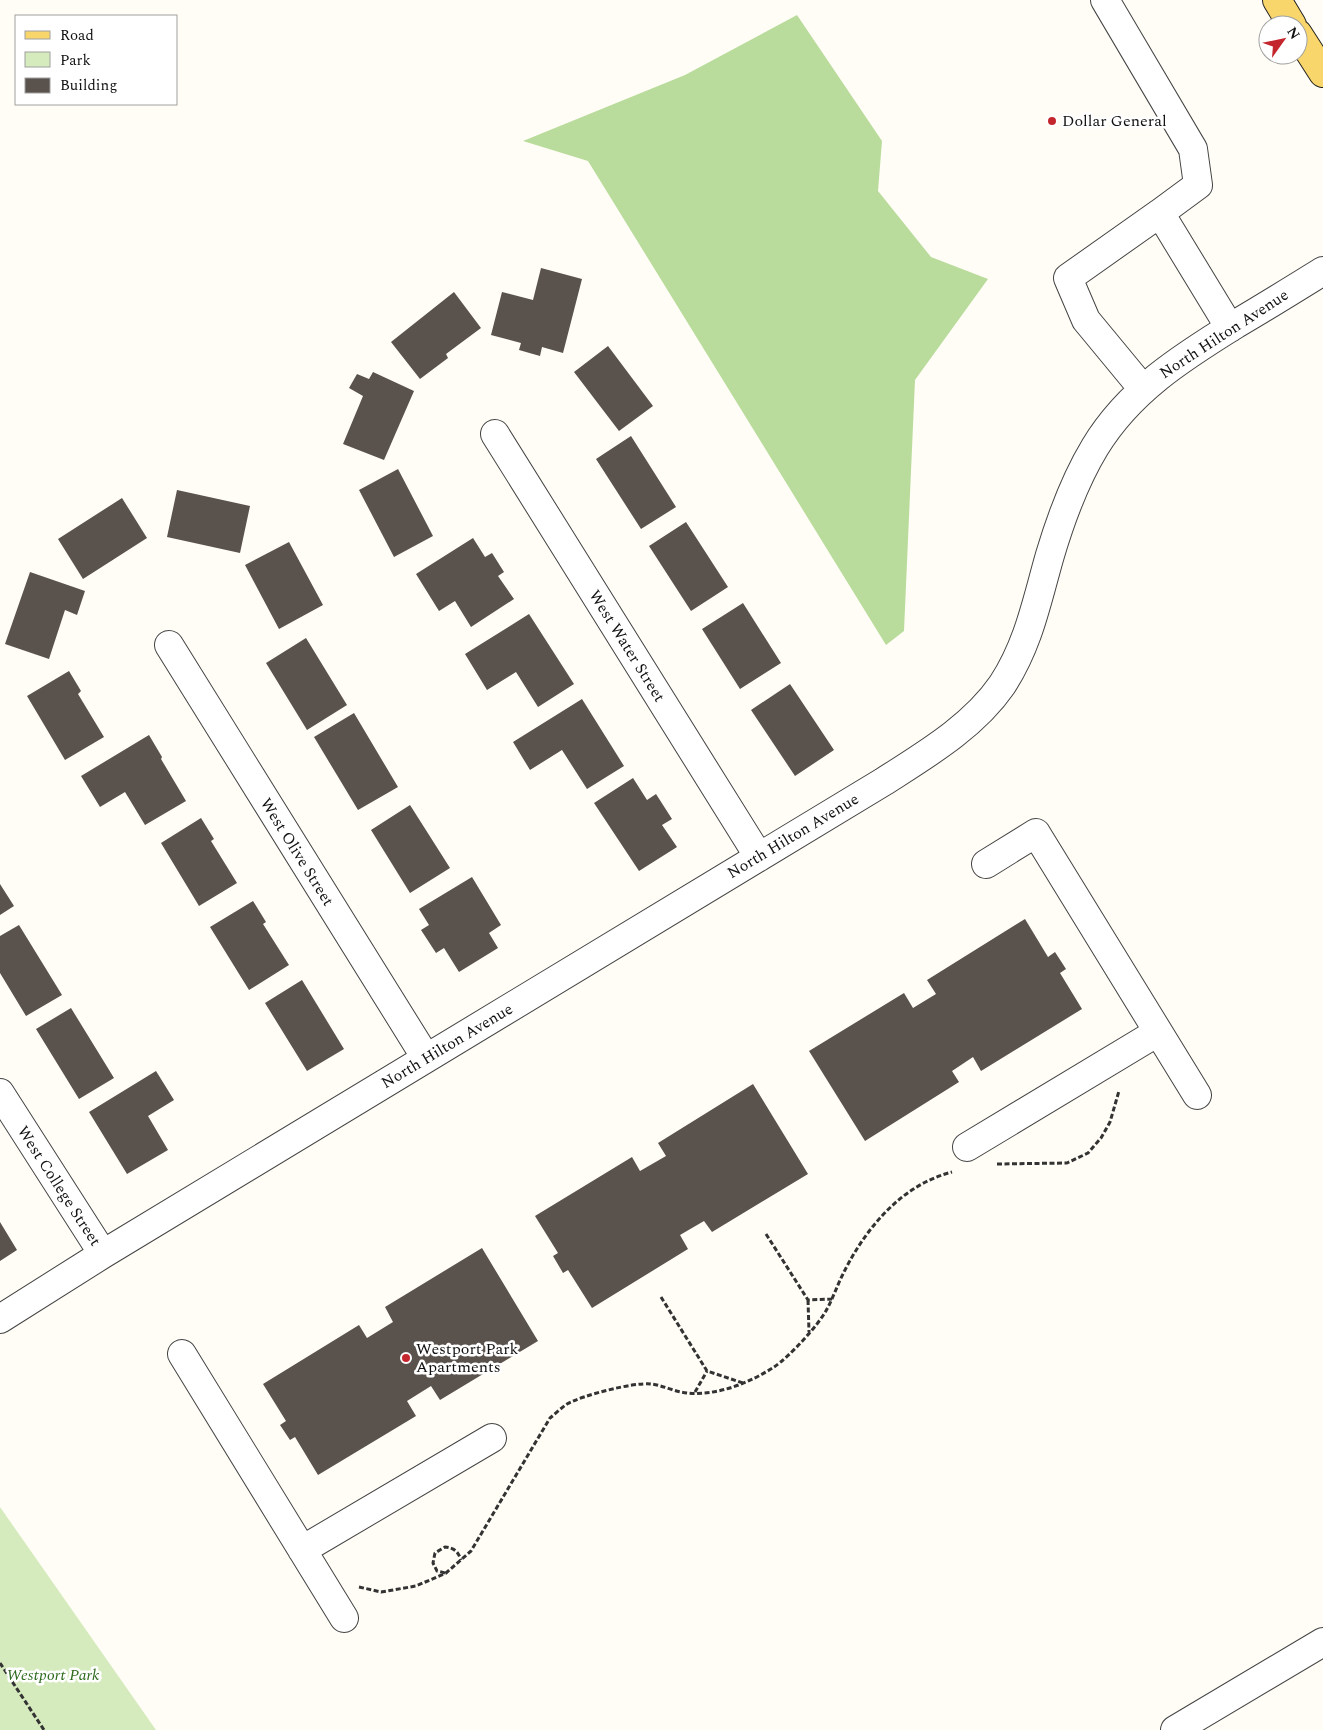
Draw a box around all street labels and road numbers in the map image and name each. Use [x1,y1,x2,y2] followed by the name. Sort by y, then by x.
[1155,283,1293,385] street label: North Hilton Avenue
[583,585,671,707] street label: West Water Street
[723,787,863,885] street label: North Hilton Avenue
[254,793,340,911] street label: West Olive Street
[377,997,517,1095] street label: North Hilton Avenue
[11,1121,107,1251] street label: West College Street

